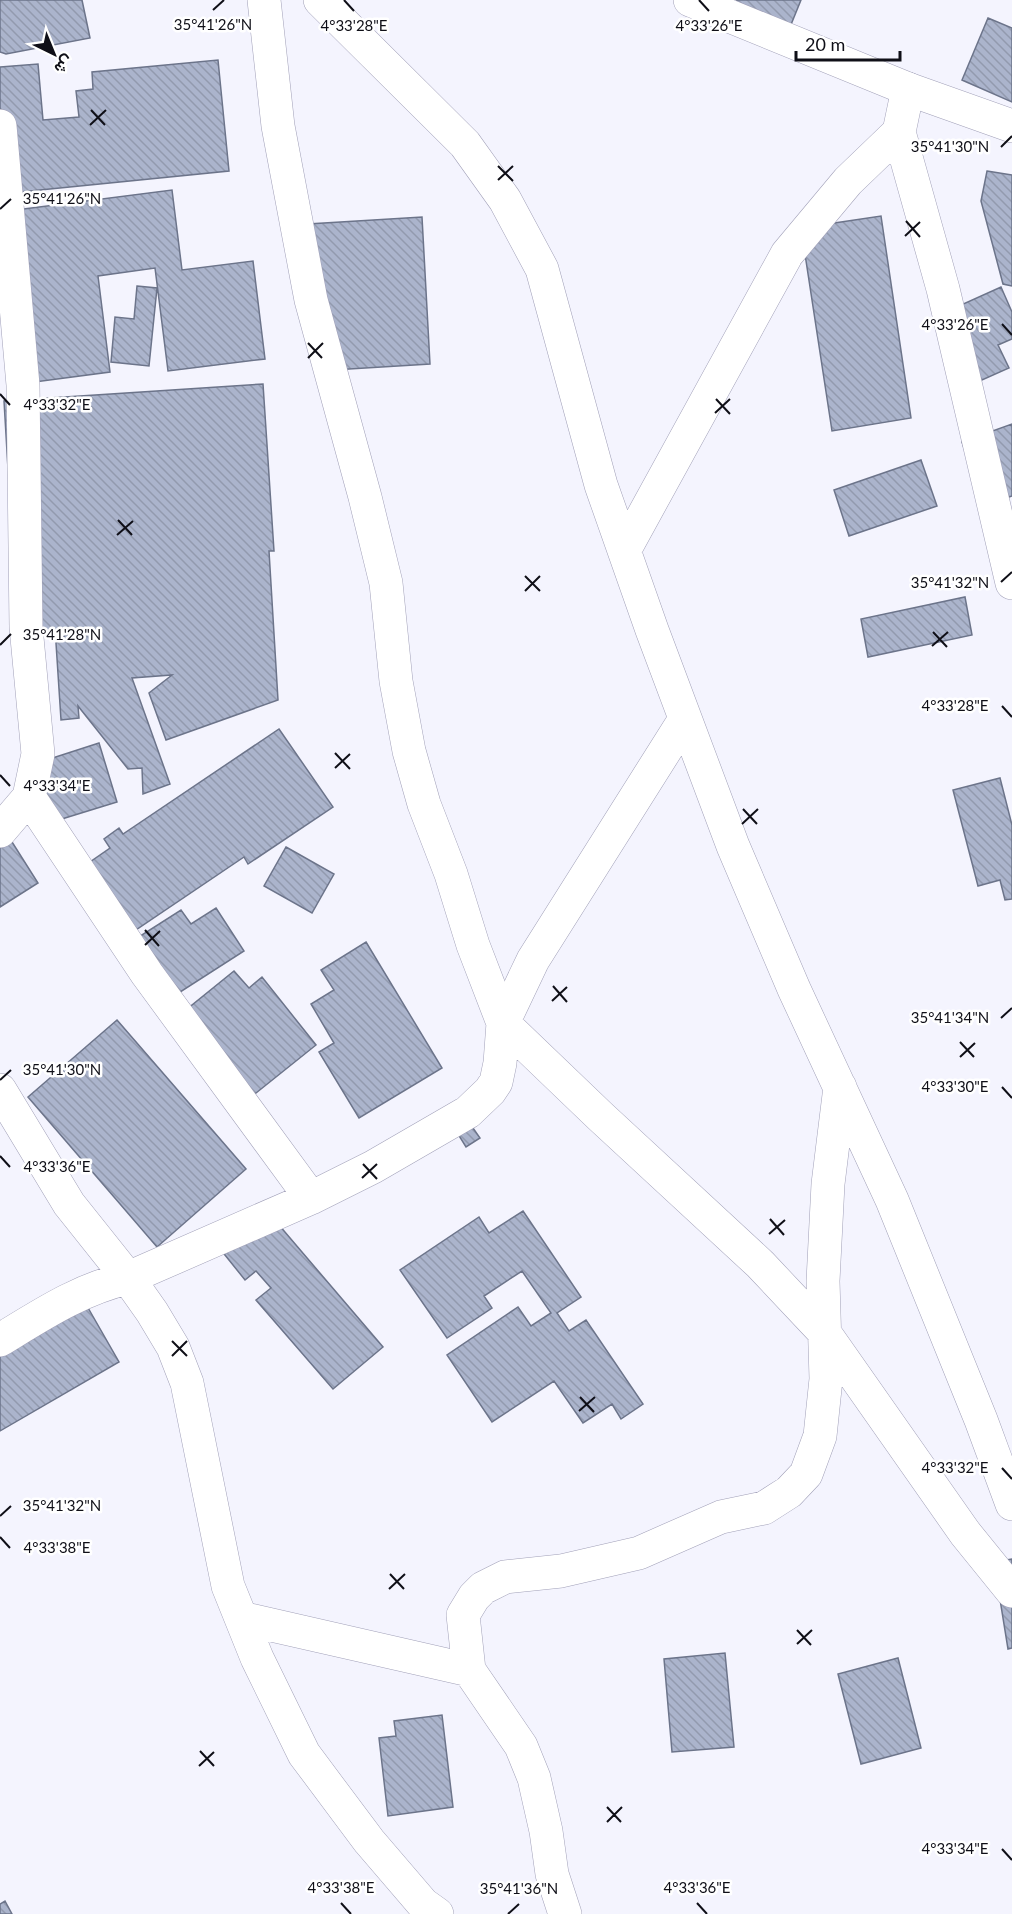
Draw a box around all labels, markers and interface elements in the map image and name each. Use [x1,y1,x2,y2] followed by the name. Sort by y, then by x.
[174,15,252,33] text: 35°41'26"N
[321,16,388,34] text: 4°33'28"E
[676,16,743,34] text: 4°33'26"E
[24,24,84,84] north arrow
[796,24,900,62] scale bar
[805,33,845,55] text: 20 m
[50,51,78,79] text: ش
[911,137,989,155] text: 35°41'30"N
[23,189,101,207] text: 35°41'26"N
[922,315,989,333] text: 4°33'26"E
[24,395,91,413] text: 4°33'32"E
[911,573,989,591] text: 35°41'32"N
[23,625,101,643] text: 35°41'28"N
[922,696,989,714] text: 4°33'28"E
[24,776,91,794] text: 4°33'34"E
[911,1008,989,1026] text: 35°41'34"N
[23,1060,101,1078] text: 35°41'30"N
[922,1077,989,1095] text: 4°33'30"E
[24,1157,91,1175] text: 4°33'36"E
[922,1458,989,1476] text: 4°33'32"E
[23,1496,101,1514] text: 35°41'32"N
[24,1538,91,1556] text: 4°33'38"E
[922,1839,989,1857] text: 4°33'34"E
[308,1878,375,1896] text: 4°33'38"E
[664,1878,731,1896] text: 4°33'36"E
[480,1879,558,1897] text: 35°41'36"N

